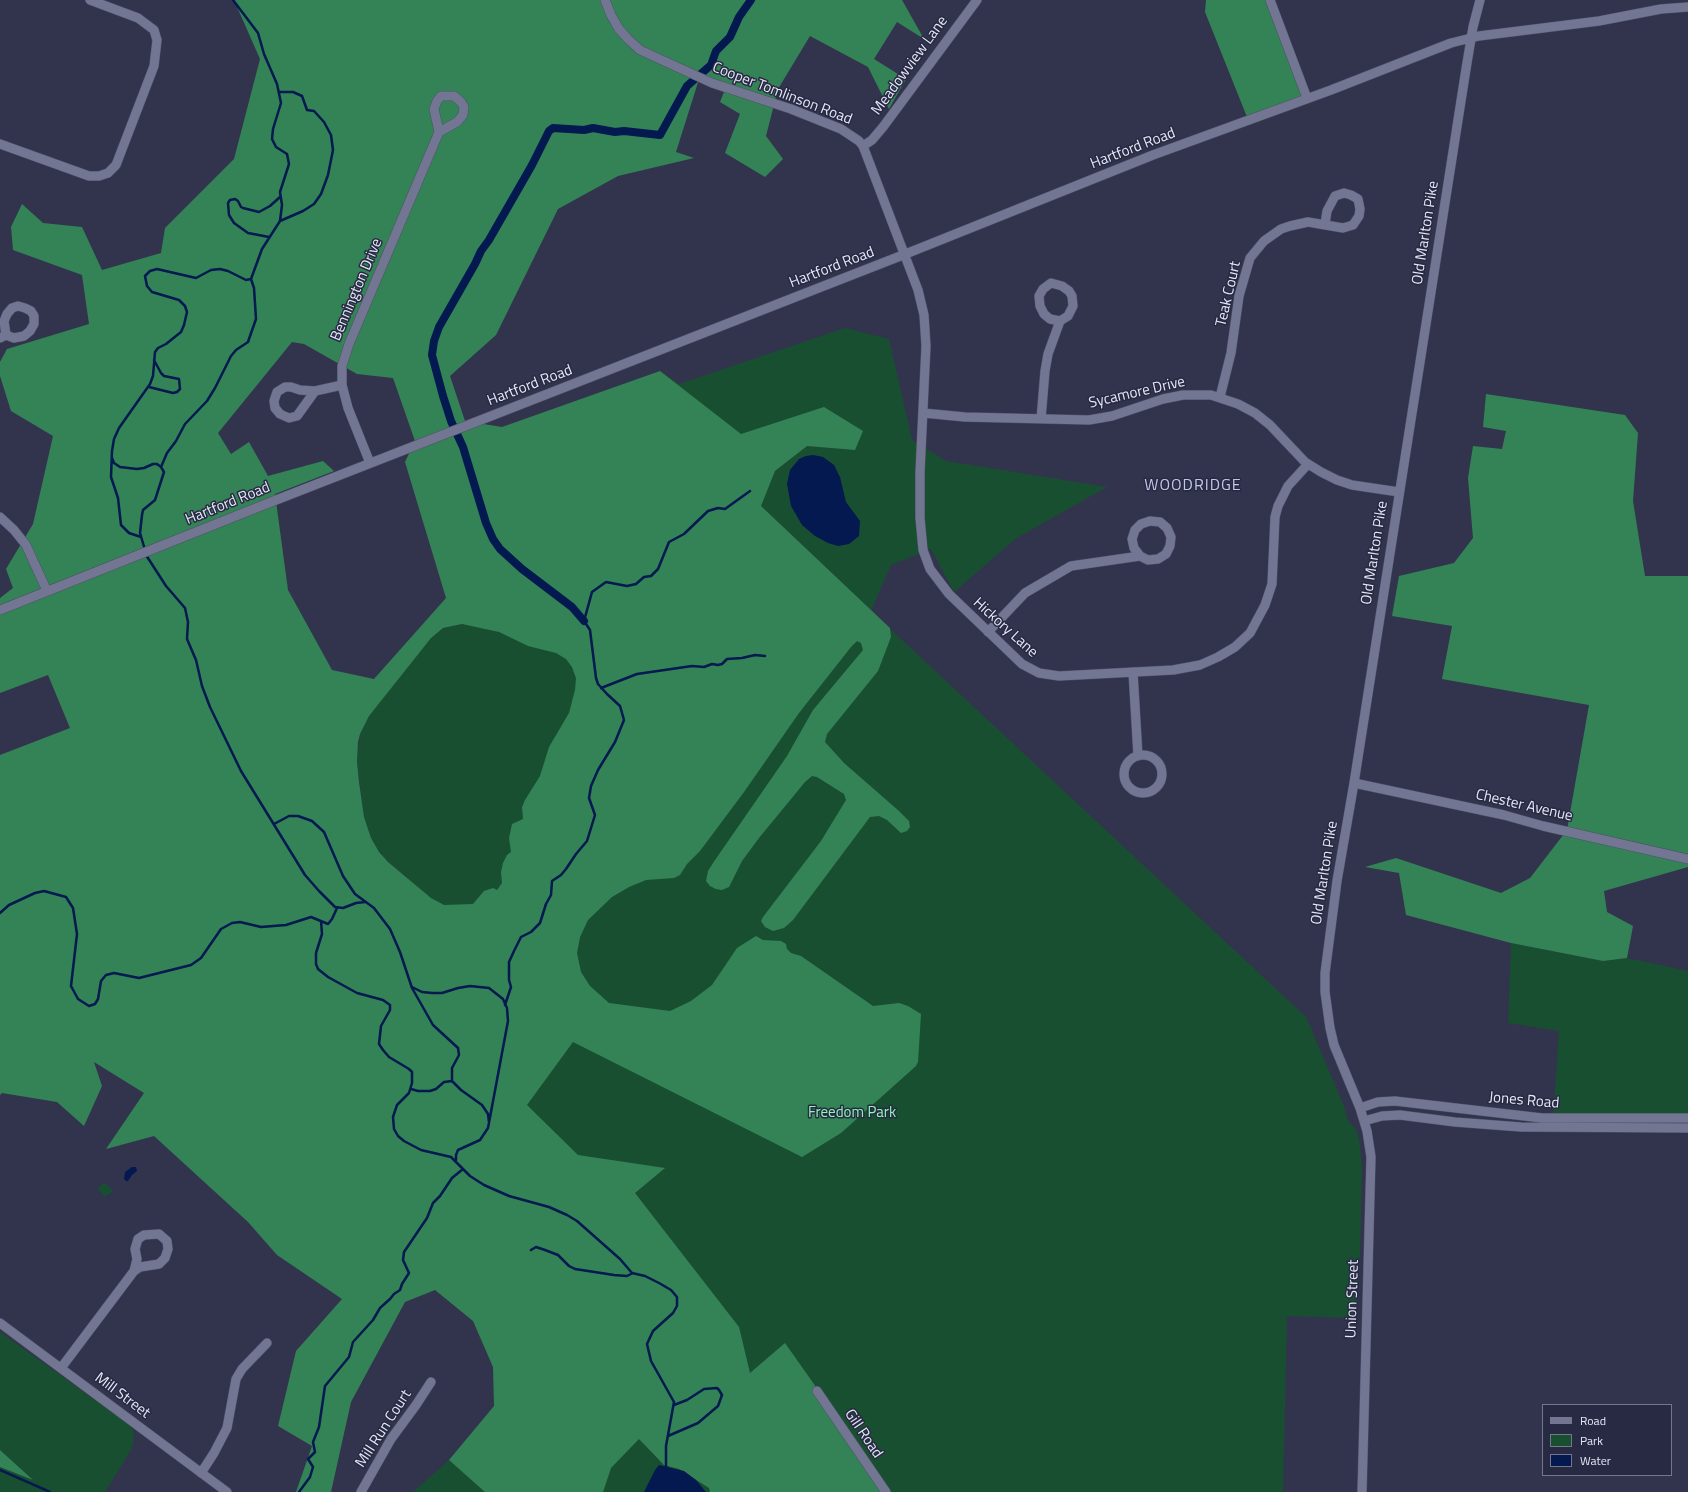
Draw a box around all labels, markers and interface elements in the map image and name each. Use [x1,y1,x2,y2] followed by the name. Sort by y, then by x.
[868,13,952,119] street label: Meadowview Lane
[710,59,854,129] street label: Cooper Tomlinson Road
[1088,125,1178,173] street label: Hartford Road
[1409,180,1443,286] street label: Old Marlton Pike
[327,236,387,344] street label: Bennington Drive
[787,244,877,292] street label: Hartford Road
[1213,260,1245,328] street label: Teak Court
[485,362,575,410] street label: Hartford Road
[1087,373,1187,413] street label: Sycamore Drive
[1144,476,1242,496] district label: WOODRIDGE
[183,479,273,529] street label: Hartford Road
[1358,500,1392,606] street label: Old Marlton Pike
[969,594,1041,662] street label: Hickory Lane
[1474,786,1574,826] street label: Chester Avenue
[1308,820,1342,926] street label: Old Marlton Pike
[1488,1089,1560,1113] street label: Jones Road
[808,1104,896,1122] park label: Freedom Park
[1343,1259,1363,1339] street label: Union Street
[91,1369,153,1423] street label: Mill Street
[352,1387,416,1471] street label: Mill Run Court
[1542,1404,1672,1476] legend
[840,1406,886,1462] street label: Gill Road
[1580,1411,1606,1430] text: Road
[1580,1431,1603,1450] text: Park
[1580,1451,1611,1470] text: Water

